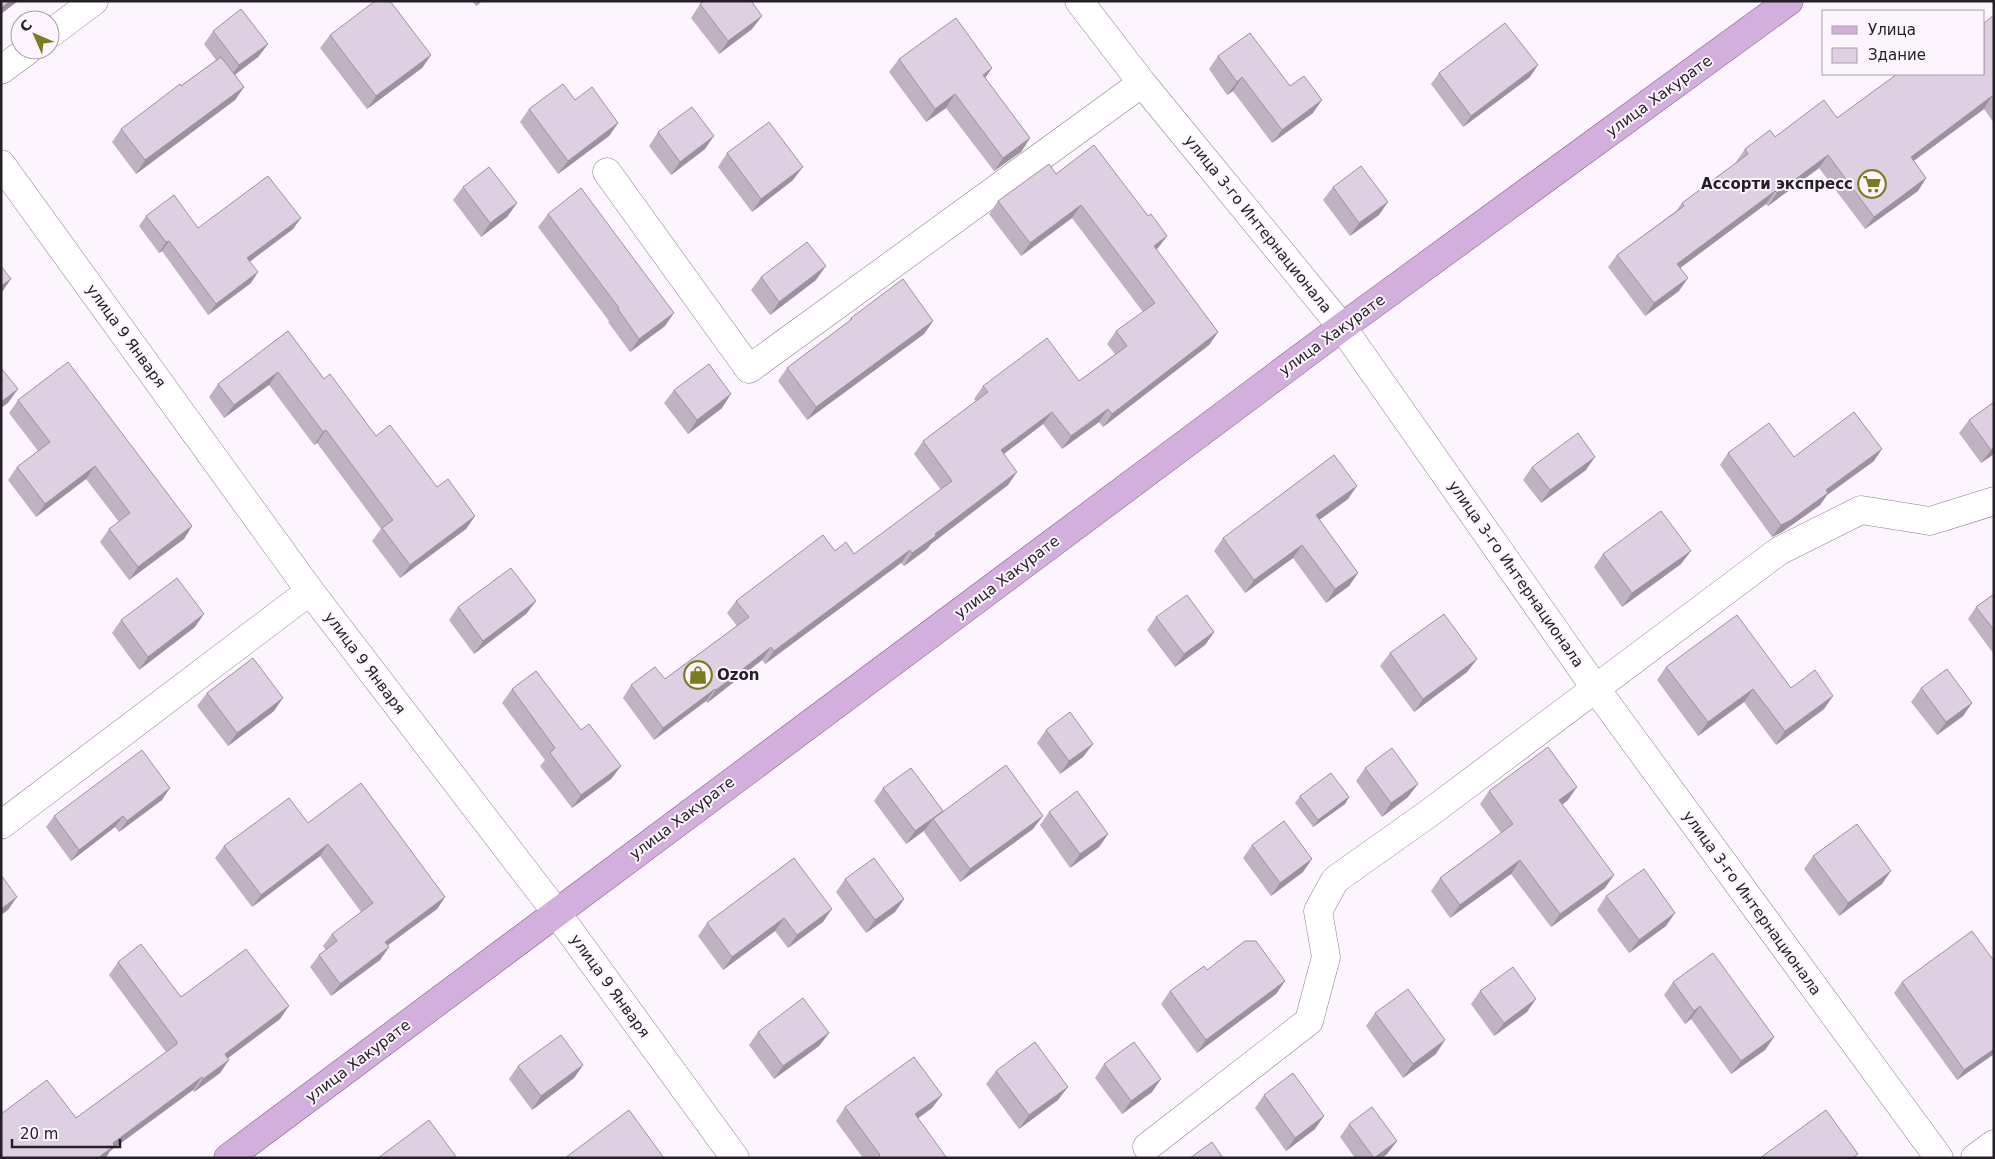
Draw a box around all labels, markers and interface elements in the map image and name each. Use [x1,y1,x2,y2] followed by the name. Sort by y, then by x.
[10,10,60,60] north arrow
[1822,10,1985,75] legend
[17,17,35,35] text: С
[1868,21,1916,39] text: Улица
[1868,46,1926,64] text: Здание
[1603,52,1715,140] street label: улица Хакурате
[1181,131,1335,317] street label: улица 3-го Интернационала
[1857,169,1887,199] supermarket icon: Ассорти экспресс
[1701,175,1853,193] place label: Ассорти экспресс
[82,281,170,391] street label: улица 9 Января
[1276,291,1388,379] street label: улица Хакурате
[1445,477,1587,671] street label: улица 3-го Интернационала
[951,532,1063,622] street label: улица Хакурате
[321,608,409,718] street label: улица 9 Января
[683,660,713,690] shop icon: Ozon
[717,666,759,684] place label: Ozon
[626,773,738,863] street label: улица Хакурате
[1679,807,1825,999] street label: улица 3-го Интернационала
[566,931,654,1041] street label: улица 9 Января
[302,1016,414,1106] street label: улица Хакурате
[12,1116,120,1148] scale bar
[20,1125,58,1143] text: 20 m

